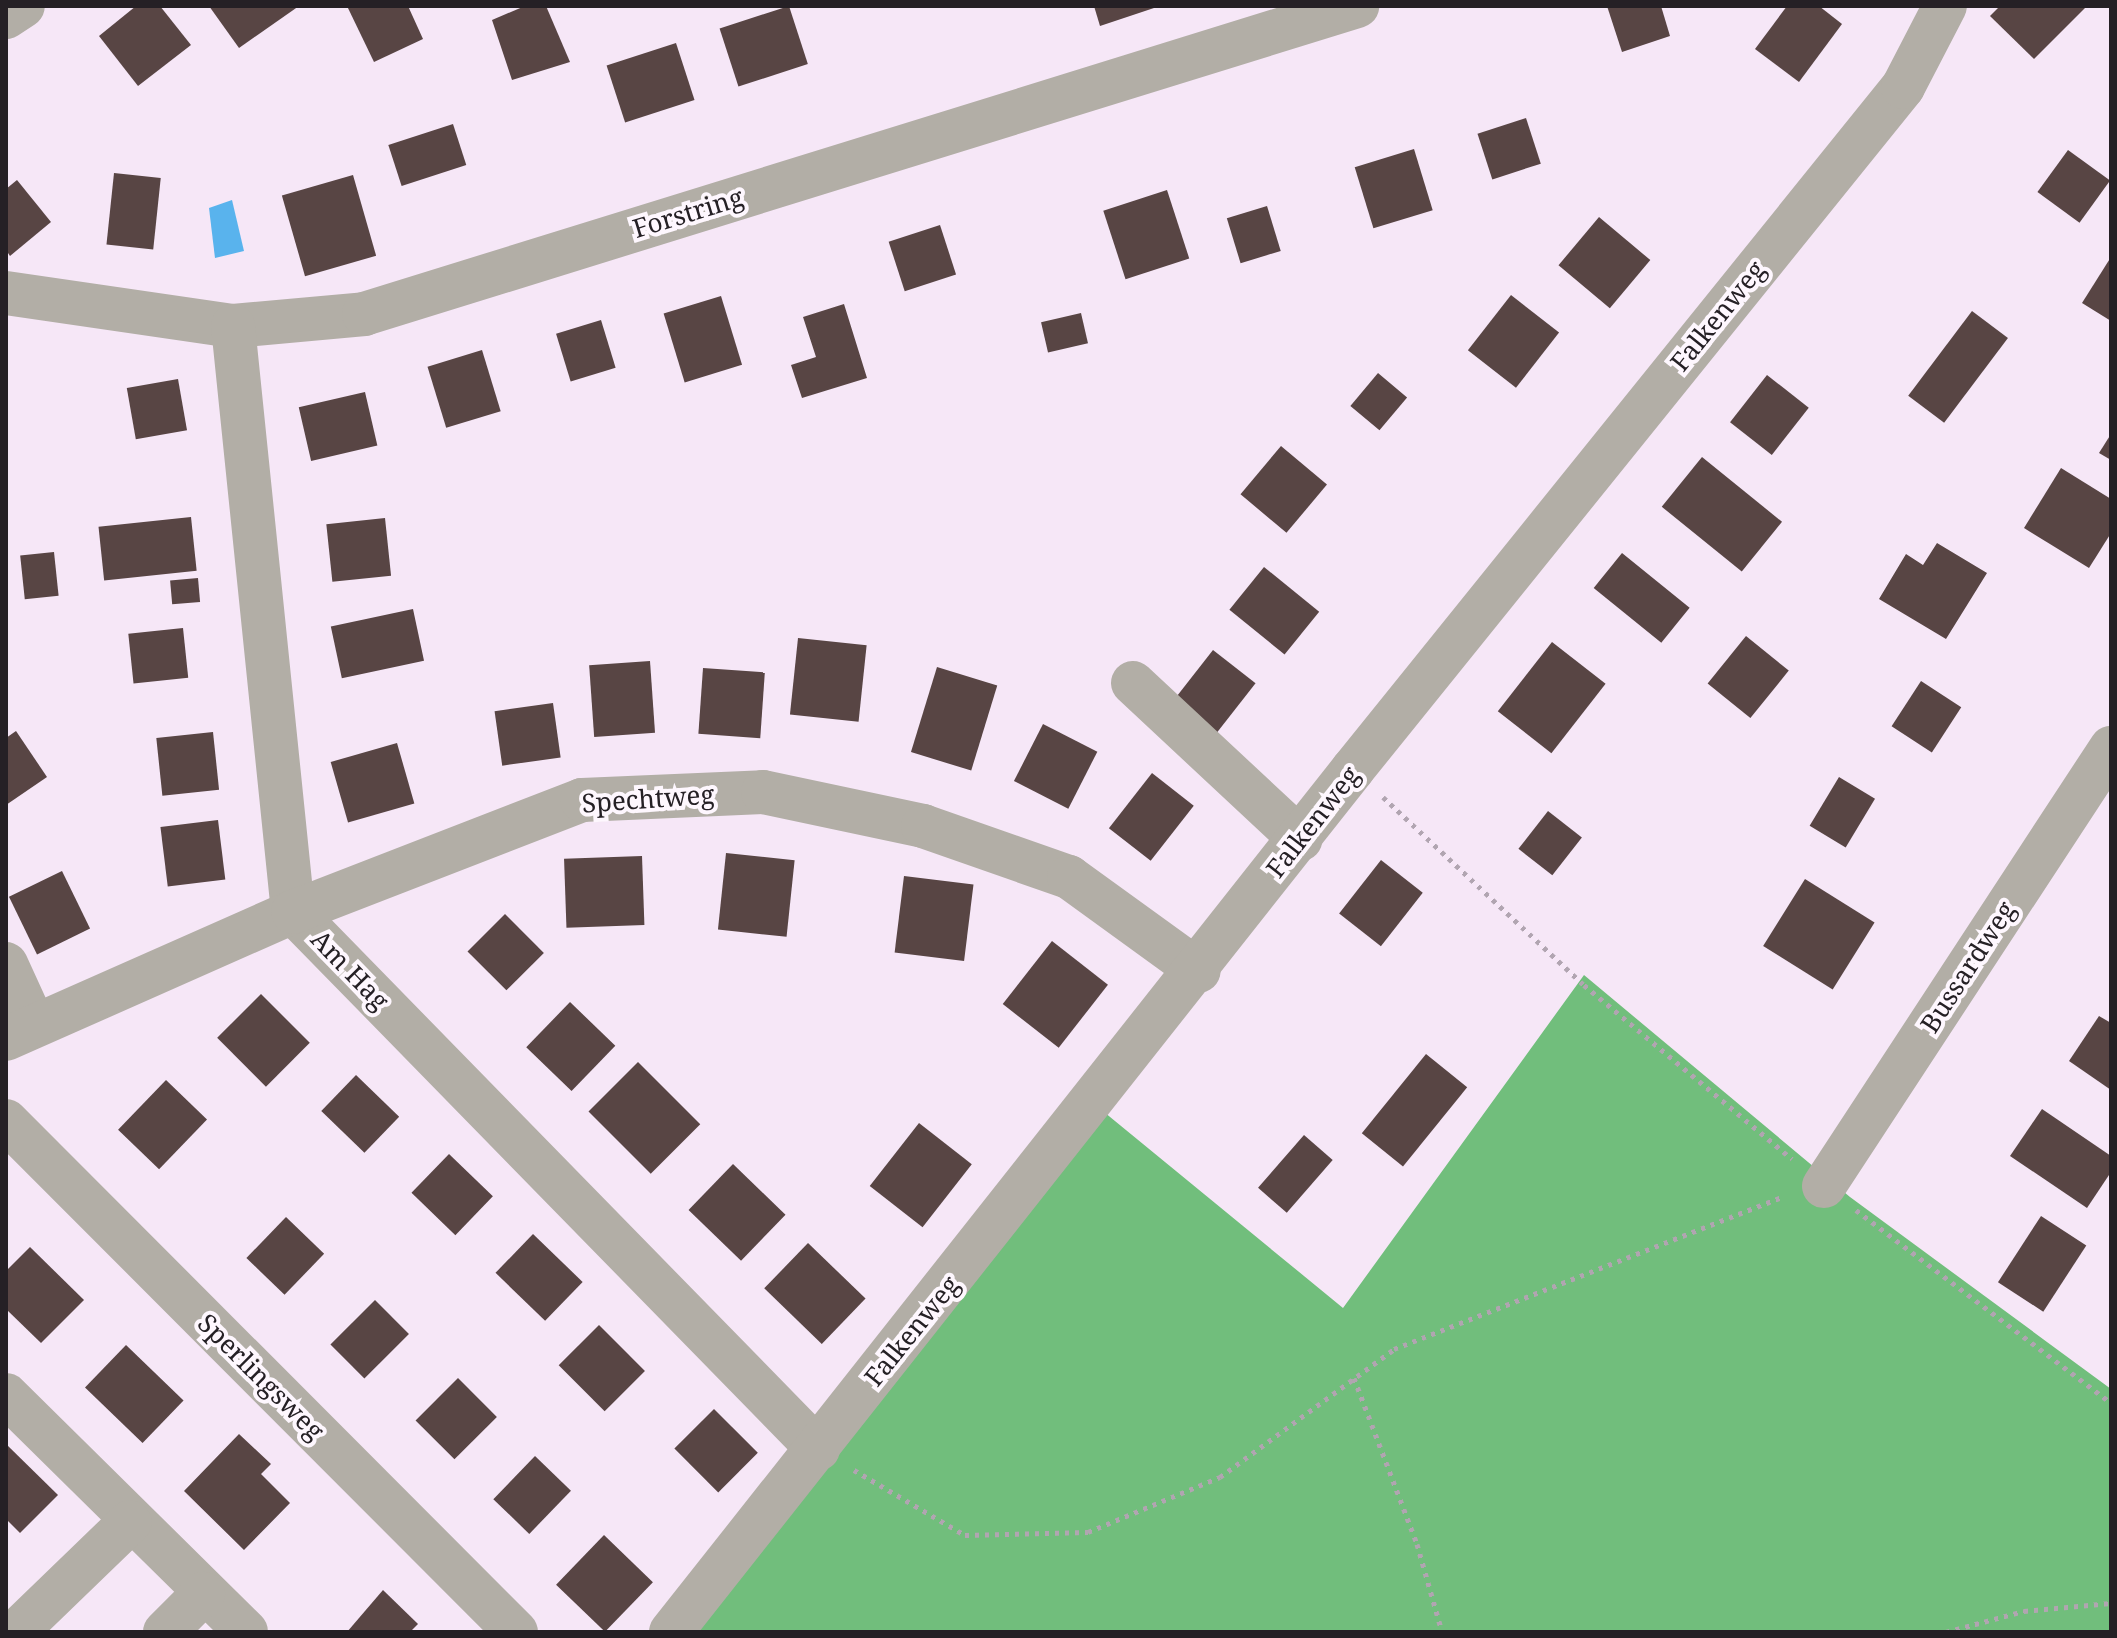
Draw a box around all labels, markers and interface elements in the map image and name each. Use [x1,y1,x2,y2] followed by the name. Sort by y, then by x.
[629,181,747,245] street label: Forstring
[1664,255,1772,377] street label: Falkenweg
[1260,760,1366,884] street label: Falkenweg
[581,779,715,819] street label: Spechtweg
[1914,896,2022,1038] street label: Bussardweg
[304,924,396,1016] street label: Am Hag
[858,1270,966,1392] street label: Falkenweg
[191,1307,331,1447] street label: Sperlingsweg

